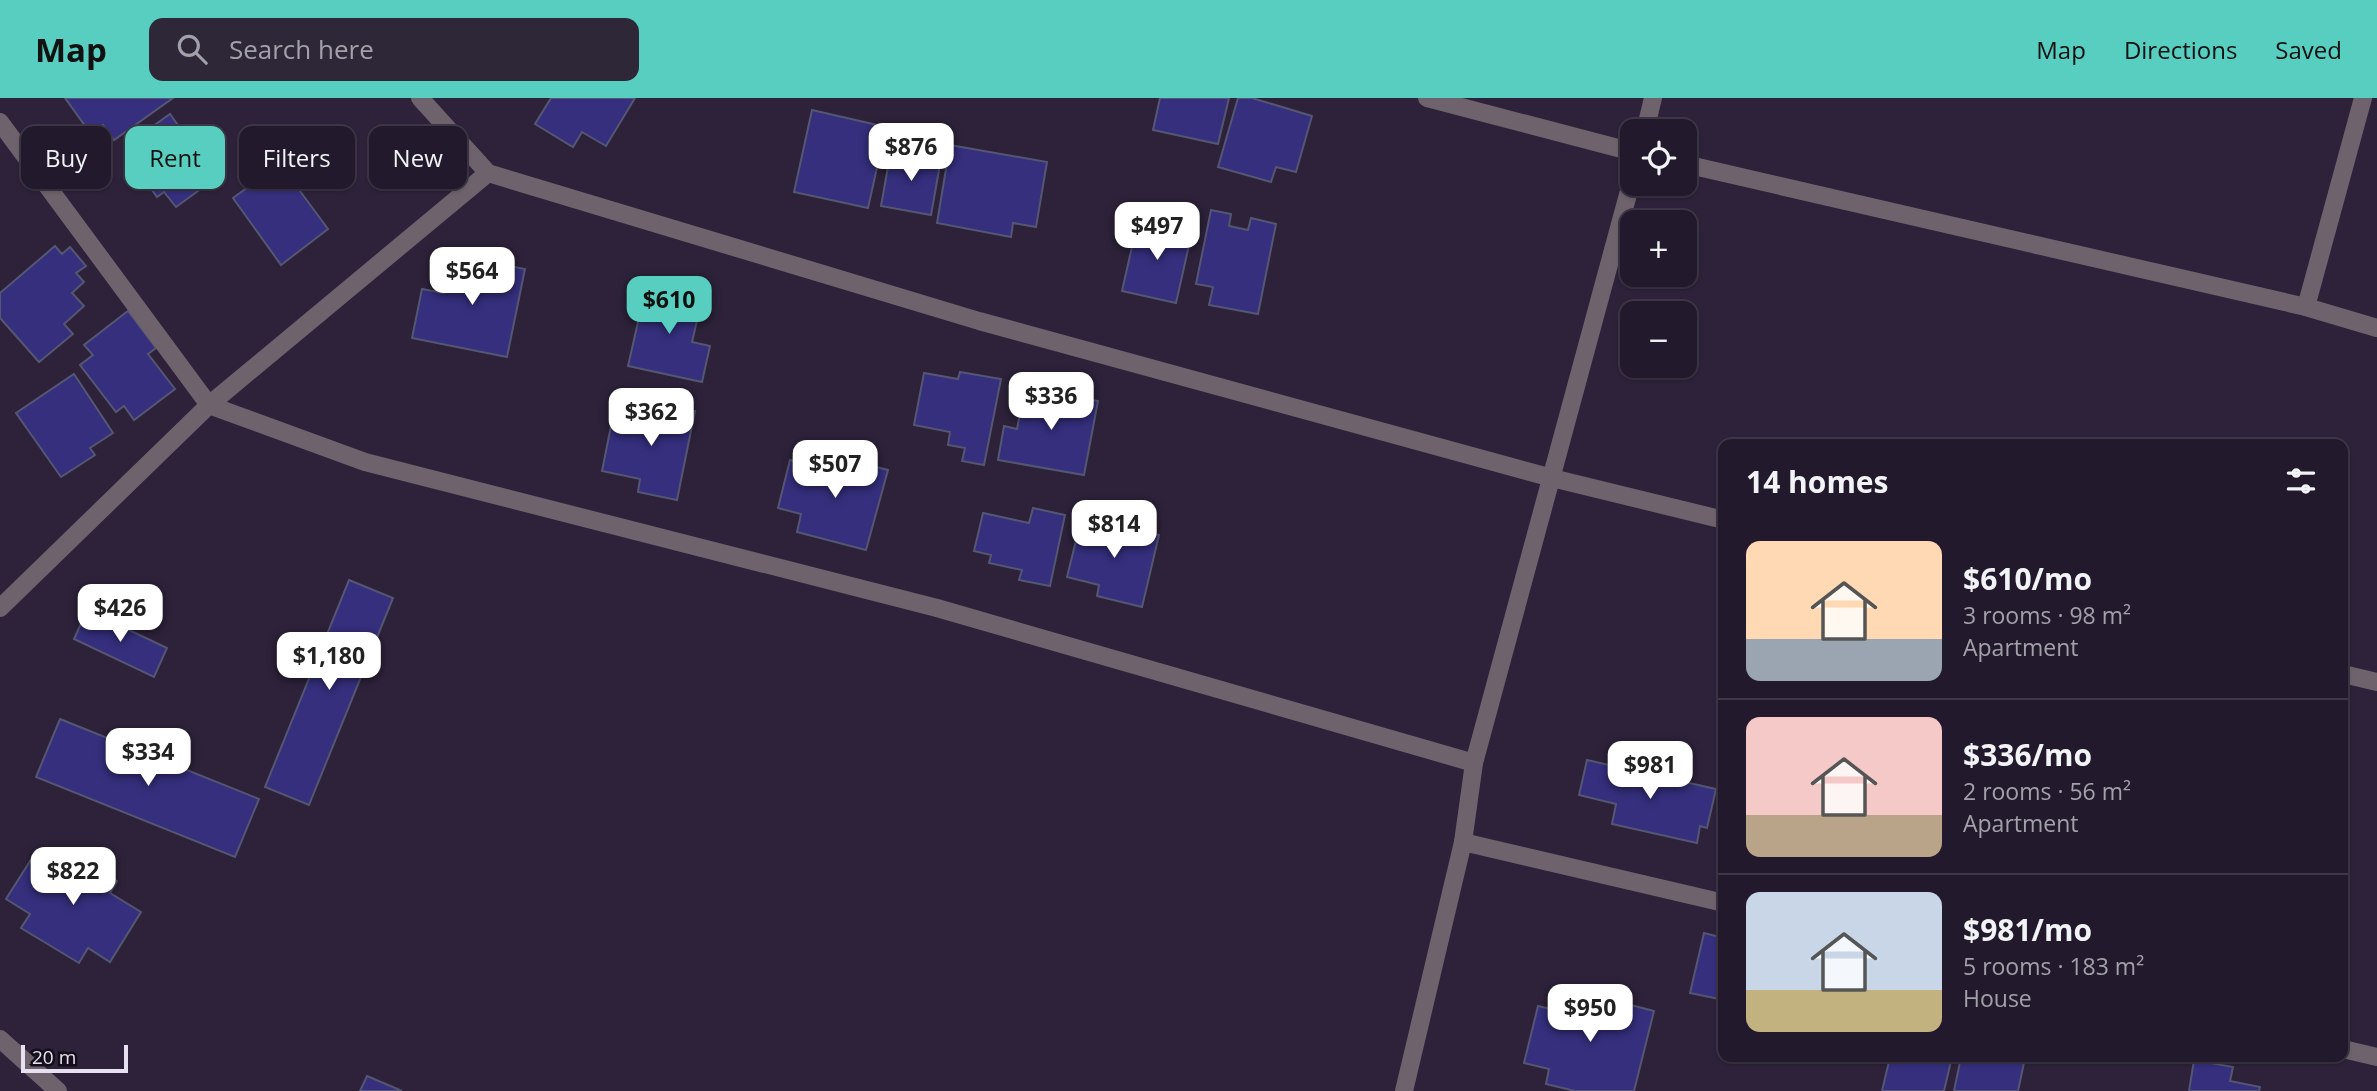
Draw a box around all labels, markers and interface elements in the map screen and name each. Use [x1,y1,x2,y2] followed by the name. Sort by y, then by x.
[149,18,639,81] search box
[35,27,107,72] text: Map
[173,30,211,68] icon: search
[229,31,374,67] text: Search here
[2036,33,2086,66] text: Map
[2124,33,2237,66] text: Directions
[2275,33,2342,66] text: Saved
[1620,119,1697,378] map controls
[1620,119,1697,196] button: locate
[870,123,952,183] pin: $876
[21,126,111,189] chip: Buy
[125,126,225,189] chip: Rent
[239,126,355,189] chip: Filters
[369,126,467,189] chip: New
[885,130,937,162] text: $876
[1116,202,1198,262] pin: $497
[1131,209,1183,241] text: $497
[1620,210,1697,287] button: +
[431,248,513,307] pin: $564
[446,254,498,286] text: $564
[628,276,710,336] pin: $610
[643,283,695,315] text: $610
[1620,301,1697,378] button: −
[1010,372,1092,432] pin: $336
[1025,379,1077,411] text: $336
[610,388,692,448] pin: $362
[625,395,677,427] text: $362
[794,440,876,500] pin: $507
[809,447,861,479] text: $507
[1746,461,1889,502] text: 14 homes
[2282,462,2320,500] icon: filters
[1073,500,1155,560] pin: $814
[1088,507,1140,539] text: $814
[1963,558,2092,599] text: $610/mo
[1802,569,1886,653] icon: home
[79,584,161,644] pin: $426
[94,591,146,623] text: $426
[1963,599,2131,631] text: 3 rooms · 98 m²
[1963,631,2079,663] text: Apartment
[272,632,386,692] pin: $1,180
[293,639,365,671] text: $1,180
[107,728,189,788] pin: $334
[1963,734,2092,775] text: $336/mo
[122,735,174,767] text: $334
[1609,742,1691,801] pin: $981
[1802,745,1886,829] icon: home
[1624,748,1676,780] text: $981
[1963,775,2131,807] text: 2 rooms · 56 m²
[1963,807,2079,839] text: Apartment
[32,848,114,907] pin: $822
[47,854,99,886] text: $822
[1963,909,2092,950] text: $981/mo
[1802,920,1886,1004] icon: home
[1963,950,2144,982] text: 5 rooms · 183 m²
[1963,982,2032,1014] text: House
[1549,984,1631,1044] pin: $950
[1564,991,1616,1023] text: $950
[21,1042,128,1074] scale bar
[32,1044,76,1070] text: 20 m

